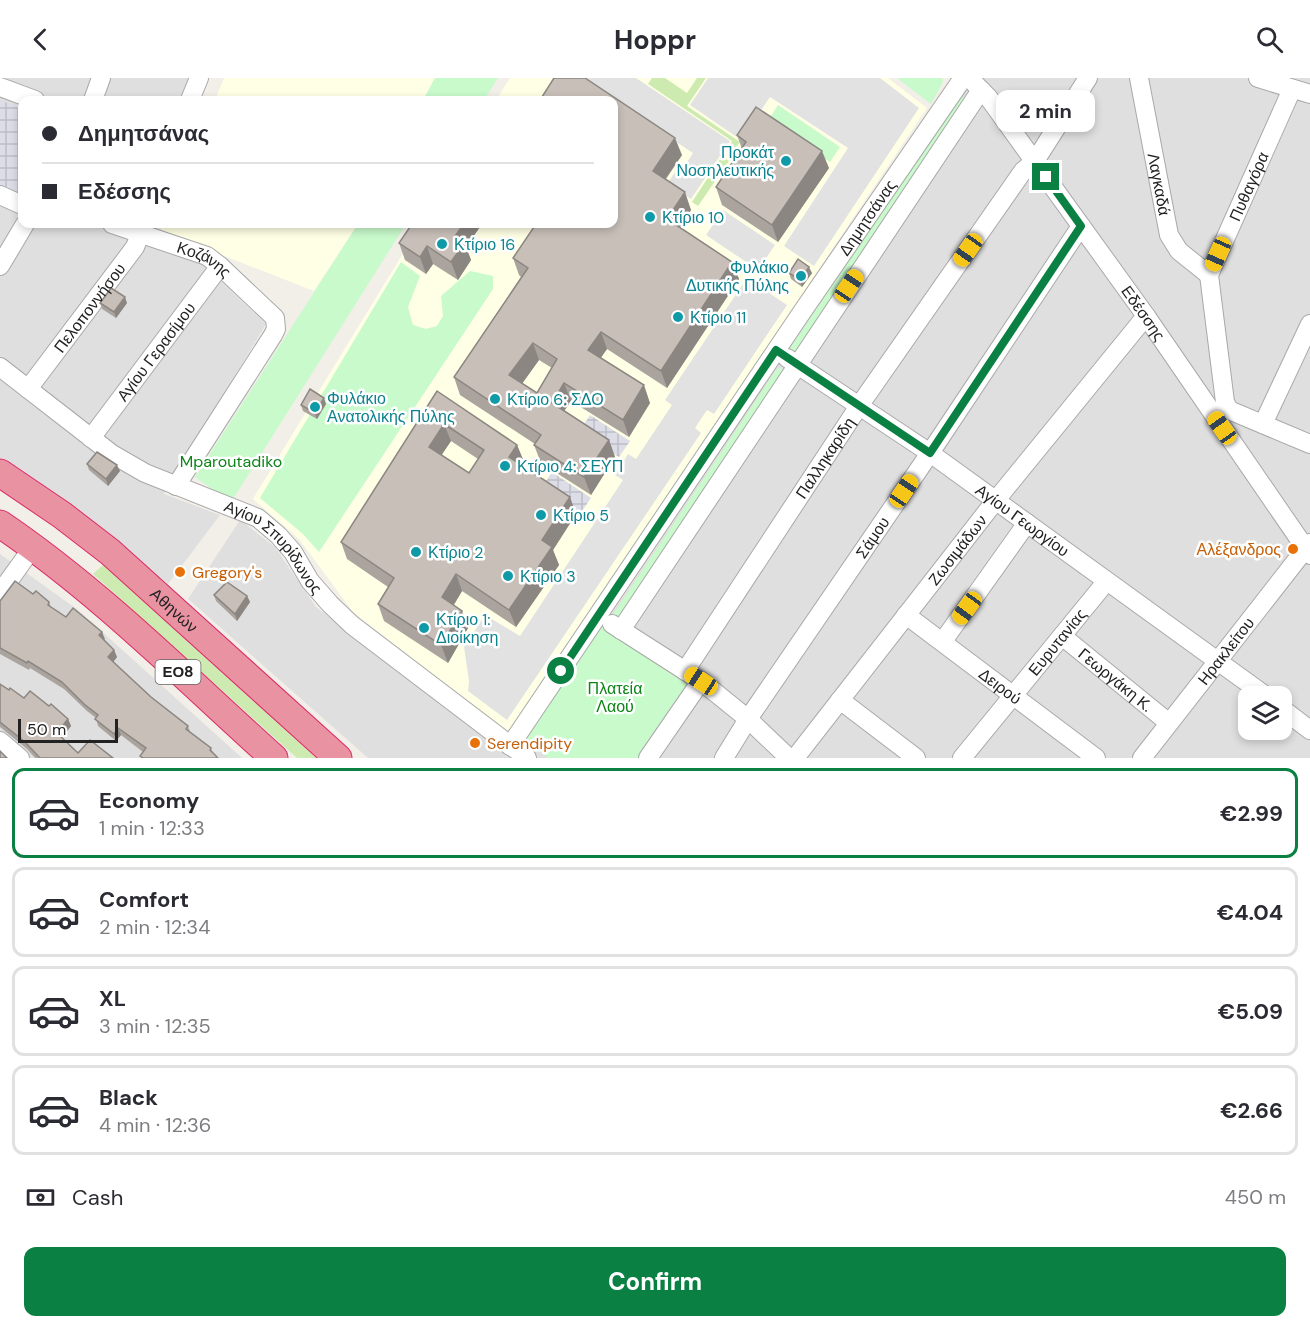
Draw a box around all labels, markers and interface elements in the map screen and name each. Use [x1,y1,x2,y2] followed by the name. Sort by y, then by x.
[614,22,696,57] text: Hoppr
[24,23,57,56] icon: back
[1253,23,1286,56] icon: search
[996,90,1096,132] callout: 2 min
[1019,98,1072,124] text: 2 min
[78,119,209,148] text: Δημητσάνας
[676,142,775,181] place label: Προκάτ Νοσηλευτικής
[1224,149,1274,225] street label: Πυθαγόρα
[1143,151,1175,217] street label: Λαγκαδά
[779,154,793,168] marker: Προκάτ Νοσηλευτικής
[1032,163,1059,190] route end
[834,175,901,260] street label: Δημητσάνας
[78,177,171,206] text: Εδέσσης
[662,207,724,228] place label: Κτίριο 10
[643,210,657,224] marker: Κτίριο 10
[950,230,986,270] car
[454,234,515,255] place label: Κτίριο 16
[1202,234,1234,274] car
[174,237,236,282] street label: Κοζάνης
[435,237,449,251] marker: Κτίριο 16
[686,257,789,296] place label: Φυλάκιο Δυτικής Πύλης
[49,259,130,357] street label: Πελοποννήσου
[831,266,867,306] car
[794,269,808,283] marker: Φυλάκιο Δυτικής Πύλης
[1116,281,1170,345] street label: Εδέσσης
[112,298,200,406] street label: Αγίου Γερασίμου
[690,307,746,328] place label: Κτίριο 11
[671,310,685,324] marker: Κτίριο 11
[327,388,455,427] place label: Φυλάκιο Ανατολικής Πύλης
[507,389,604,410] place label: Κτίριο 6: ΣΔΟ
[488,392,502,406] marker: Κτίριο 6: ΣΔΟ
[308,400,322,414] marker: Φυλάκιο Ανατολικής Πύλης
[1204,408,1240,448] car
[791,413,860,503] street label: Παλληκαρίδη
[180,451,282,472] park label: Mparoutadiko
[517,456,623,477] place label: Κτίριο 4: ΣΕΥΠ
[498,459,512,473] marker: Κτίριο 4: ΣΕΥΠ
[886,471,922,511] car
[971,479,1073,561] street label: Αγίου Γεωργίου
[221,496,327,599] street label: Αγίου Σπυρίδωνος
[553,505,609,526] place label: Κτίριο 5
[534,508,548,522] marker: Κτίριο 5
[924,511,992,589] street label: Ζωσιμάδων
[851,513,894,562] street label: Σάμου
[1197,539,1281,560] place label: Αλέξανδρος
[428,542,484,563] place label: Κτίριο 2
[1286,542,1300,556] marker: Αλέξανδρος
[409,545,423,559] marker: Κτίριο 2
[192,562,262,583] place label: Gregory's
[173,565,187,579] marker: Gregory's
[520,566,576,587] place label: Κτίριο 3
[501,569,515,583] marker: Κτίριο 3
[146,583,202,637] street label: Αθηνών
[949,588,985,628] car
[1024,604,1091,680] street label: Ευρυτανίας
[436,609,498,648] place label: Κτίριο 1: Διοίκηση
[1193,613,1259,689] street label: Ηρακλείτου
[417,621,431,635] marker: Κτίριο 1: Διοίκηση
[1074,643,1157,716] street label: Γεωργάκη Κ.
[547,657,574,684] route start
[156,660,201,684] road number: ΕΟ8
[974,663,1026,709] street label: Δειρού
[681,664,721,698] car
[588,678,642,717] park label: Πλατεία Λαού
[1238,686,1292,740] map controls
[1238,686,1292,740] button: layers
[18,716,118,744] scale bar
[27,719,66,740] text: 50 m
[487,733,572,754] place label: Serendipity
[468,736,482,750] marker: Serendipity
[27,786,81,840] icon: car
[99,786,199,815] text: Economy
[1220,799,1283,828] text: €2.99
[99,815,205,841] text: 1 min · 12:33
[27,885,81,939] icon: car
[99,885,189,914] text: Comfort
[1217,898,1283,927] text: €4.04
[99,914,210,940] text: 2 min · 12:34
[27,984,81,1038] icon: car
[99,984,126,1013] text: XL
[1218,997,1283,1026] text: €5.09
[99,1013,211,1039] text: 3 min · 12:35
[27,1083,81,1137] icon: car
[99,1083,158,1112] text: Black
[1220,1096,1283,1125] text: €2.66
[99,1112,211,1138] text: 4 min · 12:36
[24,1181,57,1214] icon: cash
[72,1183,123,1212] text: Cash
[1225,1184,1286,1210] text: 450 m
[24,1247,1286,1316] button: Confirm

